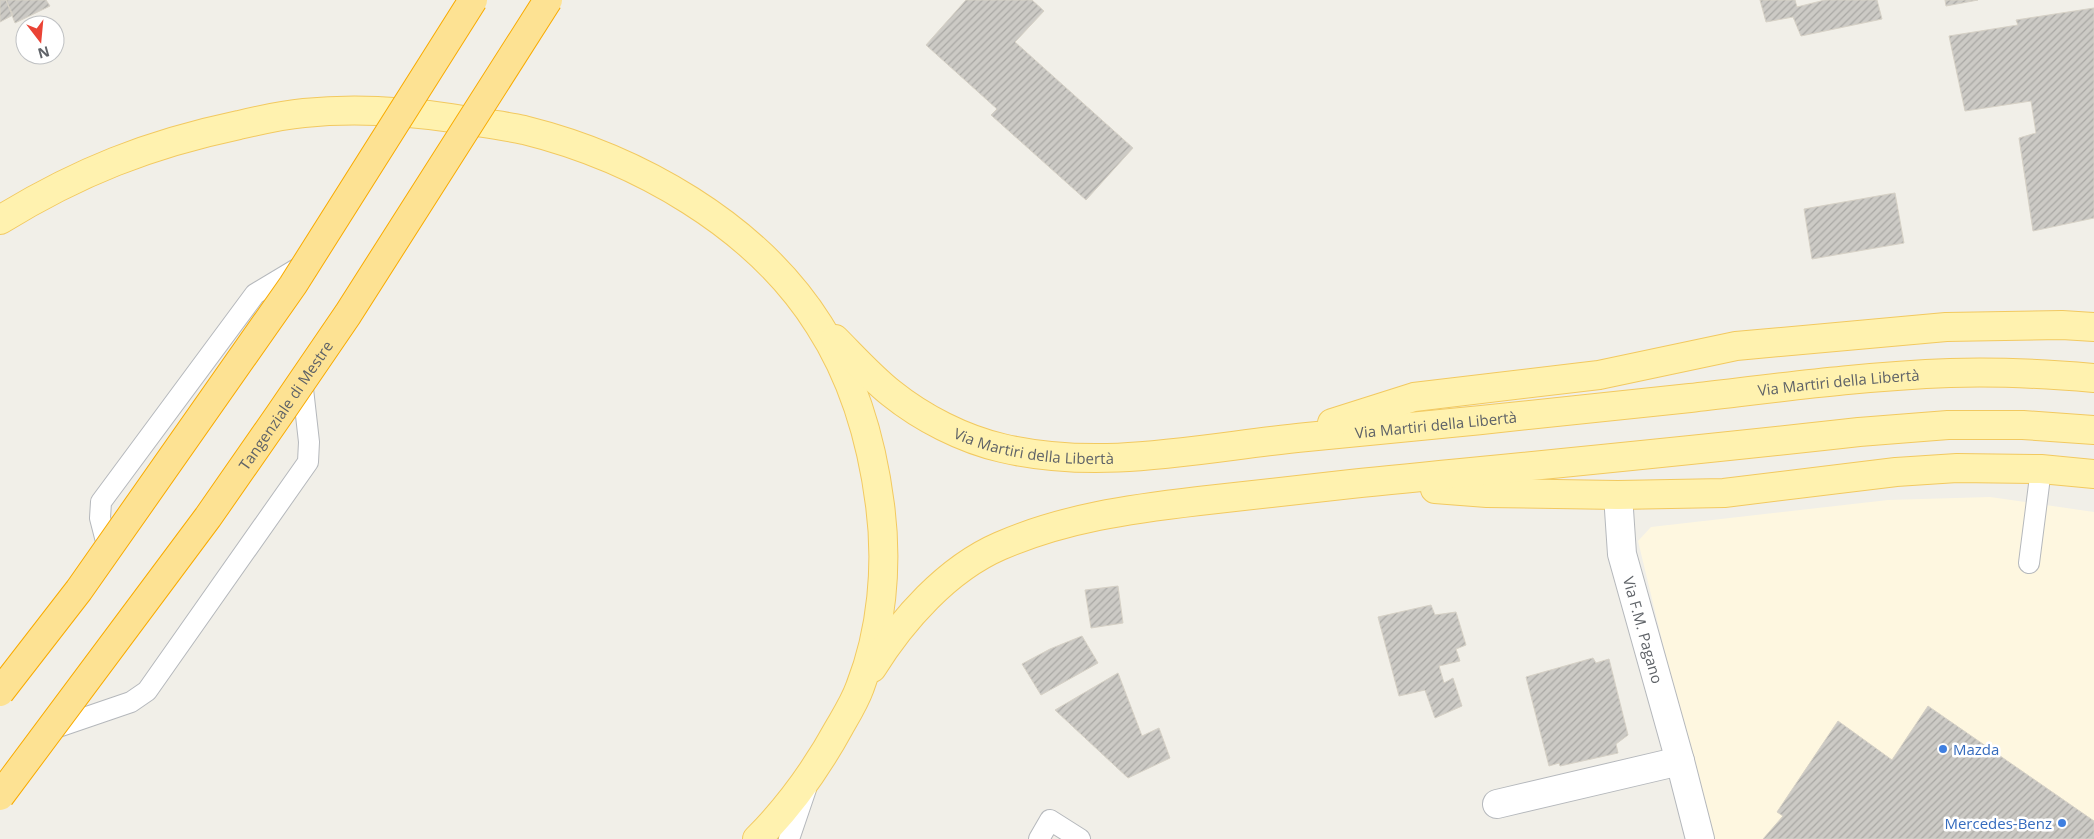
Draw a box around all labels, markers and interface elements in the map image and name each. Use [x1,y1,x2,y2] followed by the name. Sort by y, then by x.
[15,15,65,65] north arrow
[36,42,52,64] text: N
[234,337,337,474] street label: Tangenziale di Mestre
[1757,364,1920,400] street label: Via Martiri della Libertà
[1354,406,1518,442] street label: Via Martiri della Libertà
[951,423,1114,468] street label: Via Martiri della Libertà
[1619,574,1668,686] street label: Via F.M. Pagano
[1953,739,1999,759] place label: Mazda
[1937,743,1949,755] marker: Mazda
[1944,813,2052,833] place label: Mercedes-Benz
[2056,817,2068,829] marker: Mercedes-Benz

